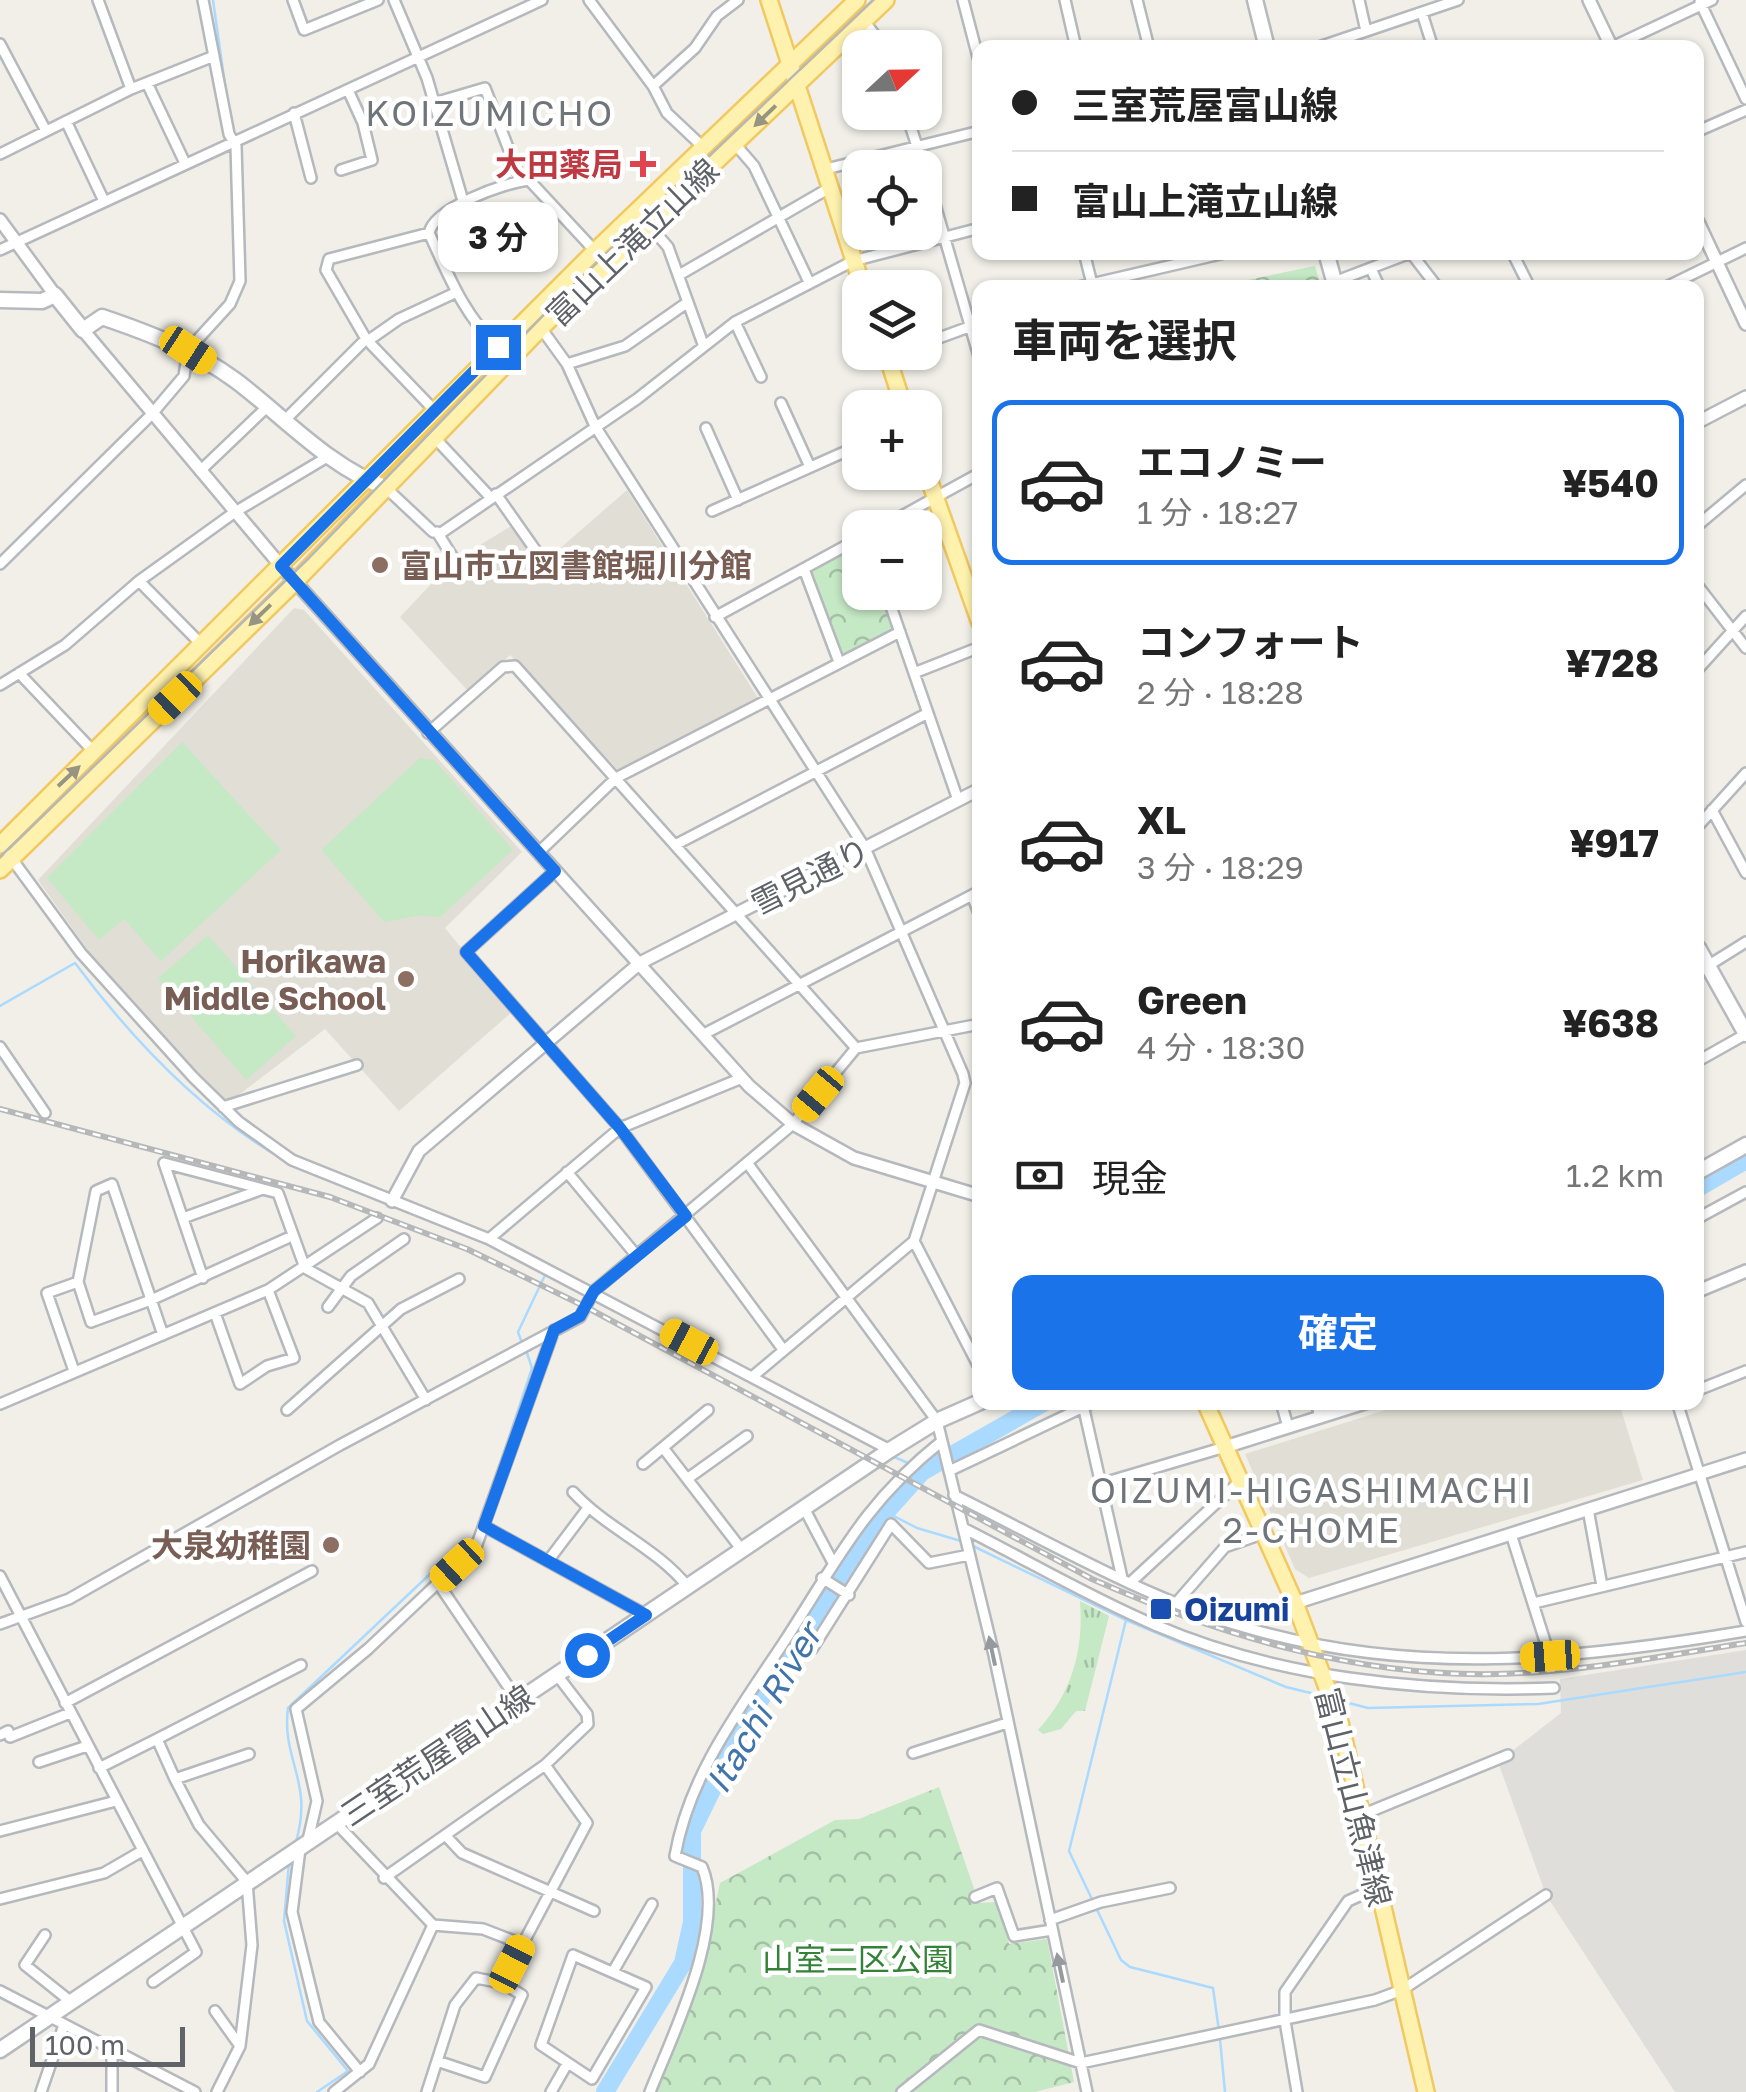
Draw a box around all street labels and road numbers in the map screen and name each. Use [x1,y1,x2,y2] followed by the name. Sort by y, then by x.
[538,151,726,333] street label: 富山上滝立山線
[744,830,876,922] street label: 雪見通り
[334,1677,540,1833] street label: 三室荒屋富山線
[1308,1684,1400,1910] street label: 富山立山魚津線

